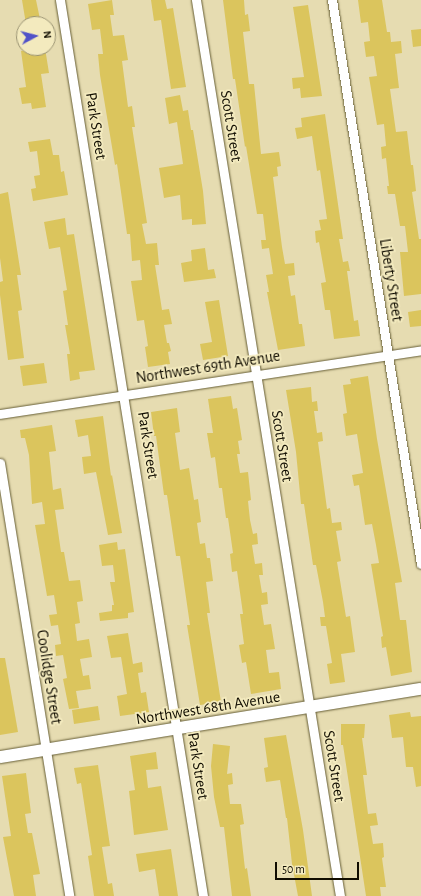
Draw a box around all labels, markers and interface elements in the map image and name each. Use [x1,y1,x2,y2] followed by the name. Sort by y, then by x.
[16,16,56,56] north arrow
[41,30,53,39] text: N
[216,89,246,163] street label: Scott Street
[81,91,111,161] street label: Park Street
[375,237,407,323] street label: Liberty Street
[134,346,282,388] street label: Northwest 69th Avenue
[267,409,297,483] street label: Scott Street
[133,410,163,480] street label: Park Street
[32,628,66,726] street label: Coolidge Street
[134,687,282,729] street label: Northwest 68th Avenue
[319,729,349,803] street label: Scott Street
[183,731,213,801] street label: Park Street
[277,854,361,880] scale bar
[282,863,305,875] text: 50 m

